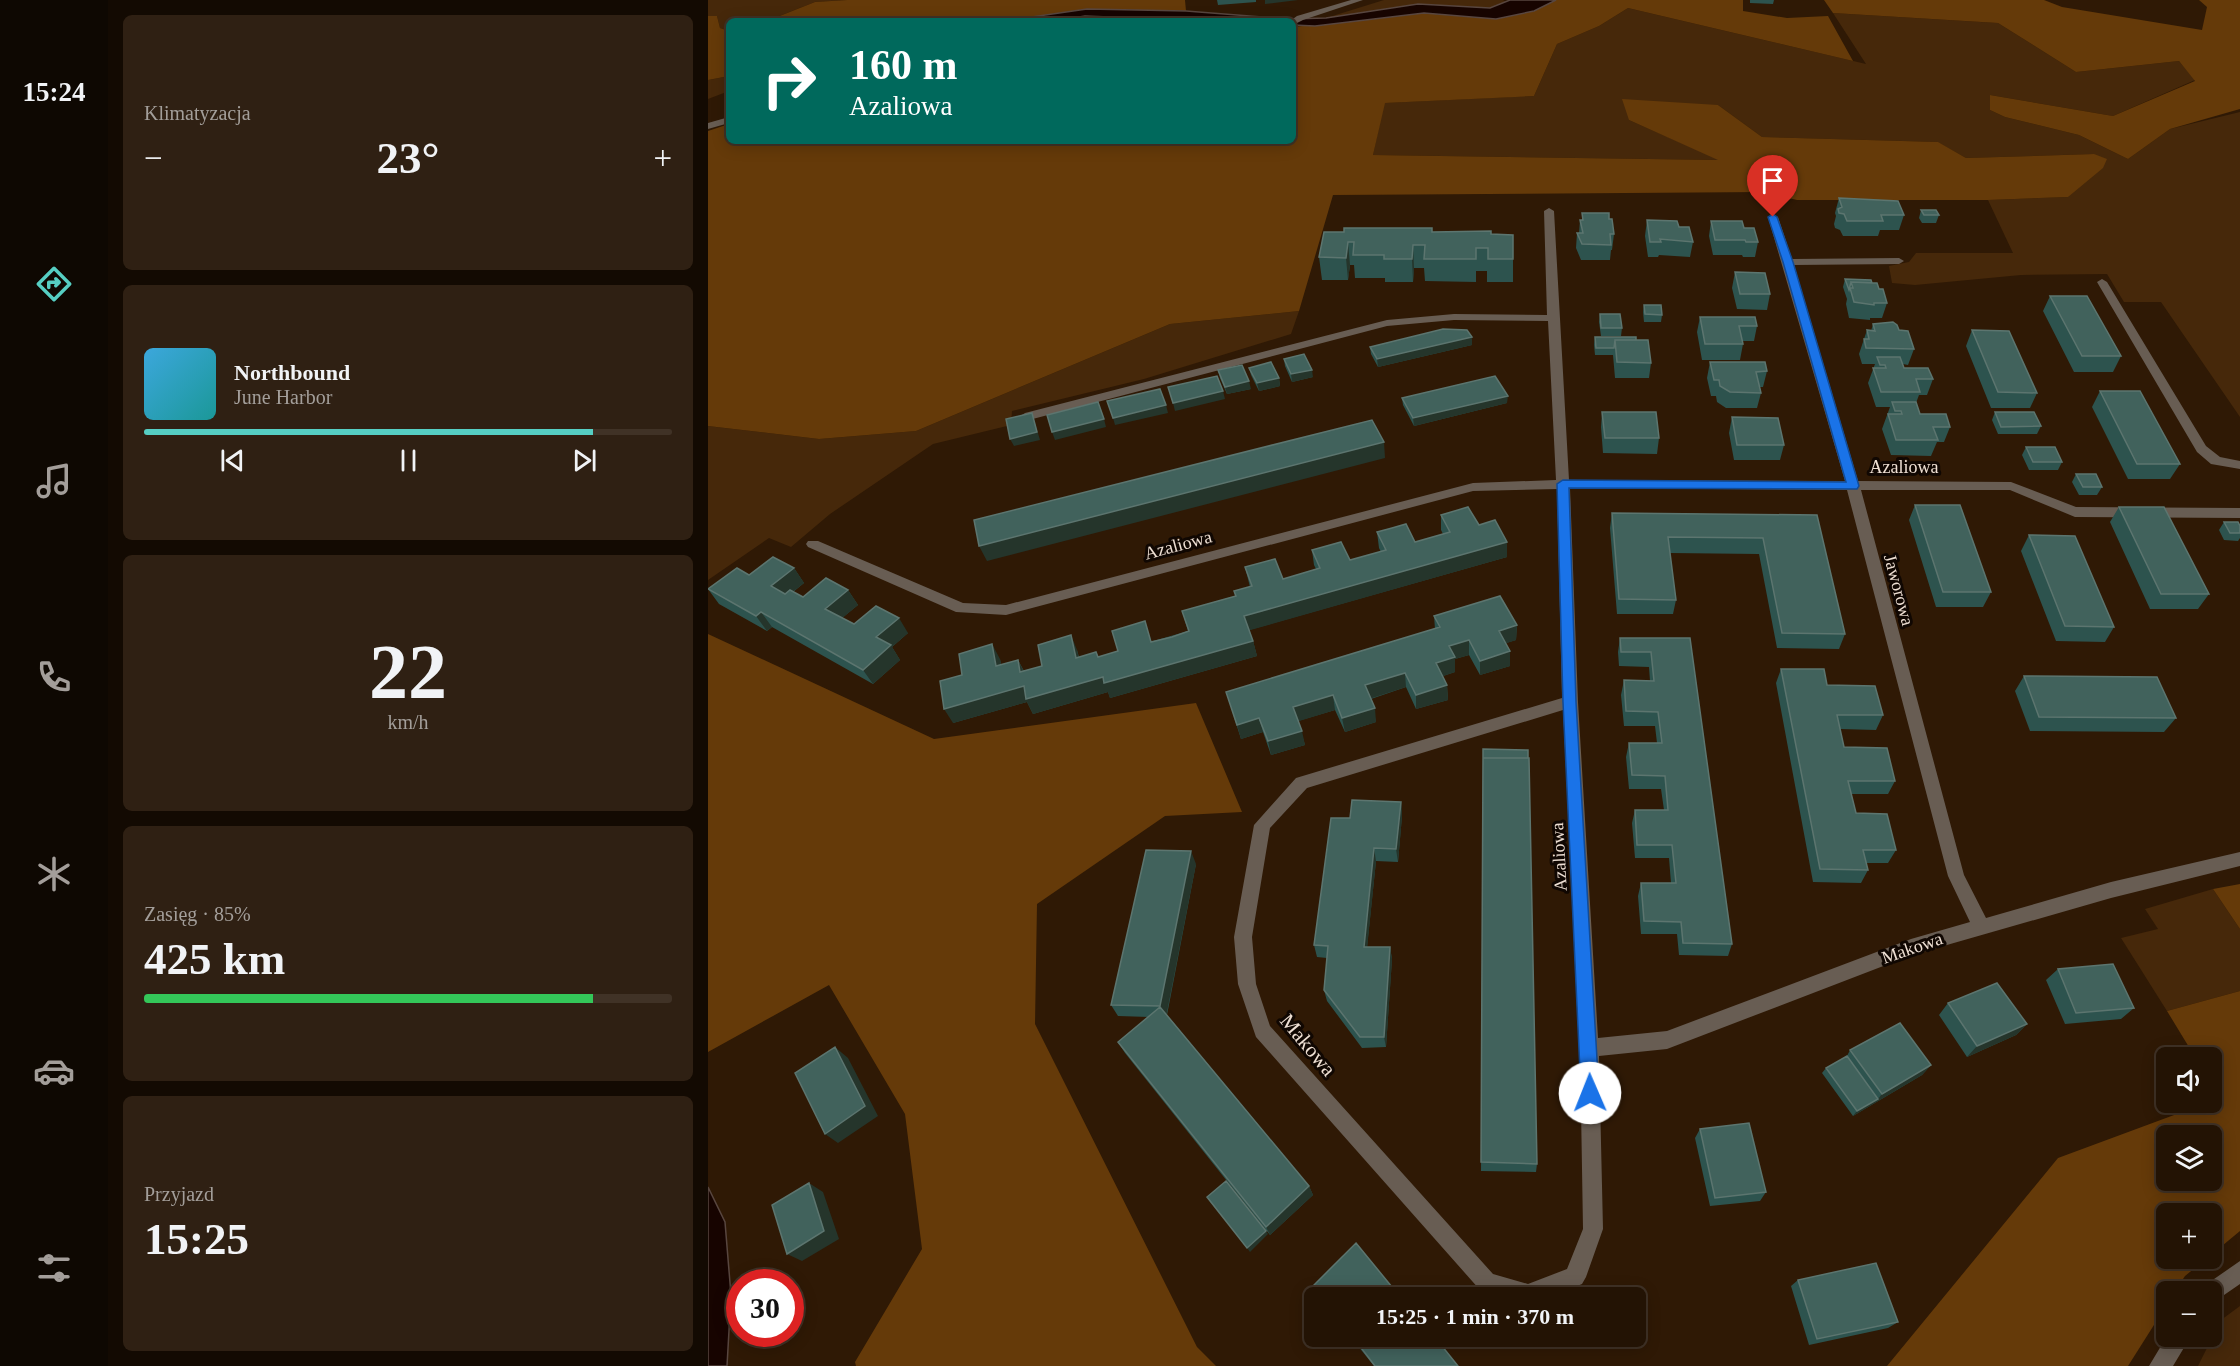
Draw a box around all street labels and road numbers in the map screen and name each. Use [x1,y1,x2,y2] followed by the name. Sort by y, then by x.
[1870,457,1938,477] street label: Azaliowa
[1142,526,1214,564] street label: Azaliowa
[1880,552,1918,628] street label: Jaworowa
[1547,822,1571,892] street label: Azaliowa
[1879,928,1945,968] street label: Makowa
[1275,1009,1341,1081] street label: Makowa

